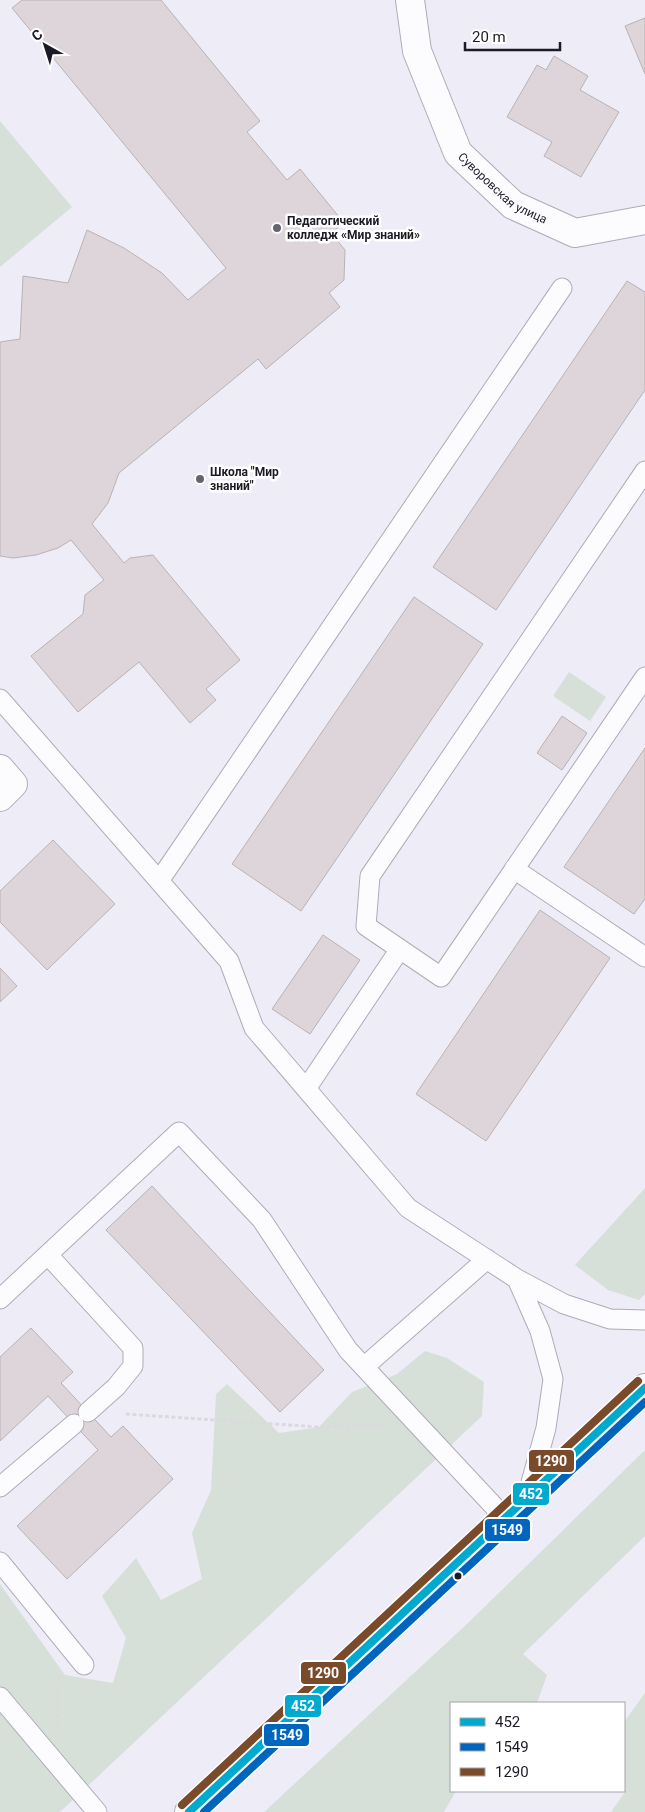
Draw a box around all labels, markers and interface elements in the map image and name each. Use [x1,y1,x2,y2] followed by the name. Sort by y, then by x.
[20,20,70,70] north arrow
[465,20,560,52] scale bar
[28,26,45,44] text: С
[472,28,506,46] text: 20 m
[455,150,549,226] street label: Суворовская улица
[287,214,420,242] place label: Педагогический колледж «Мир знаний»
[271,222,283,234] marker: Педагогический колледж «Мир знаний»
[210,465,279,493] place label: Школа "Мир знаний"
[194,473,206,485] marker: Школа "Мир знаний"
[528,1449,575,1473] line badge: 1290
[535,1453,567,1469] text: 1290
[512,1482,550,1506] line badge: 452
[519,1486,543,1502] text: 452
[484,1518,531,1542] line badge: 1549
[491,1522,523,1538] text: 1549
[453,1571,463,1581] unlabelled marker
[300,1661,347,1685] line badge: 1290
[307,1665,339,1681] text: 1290
[284,1694,322,1718] line badge: 452
[291,1698,315,1714] text: 452
[450,1702,625,1792] legend
[495,1713,520,1731] text: 452
[263,1723,310,1747] line badge: 1549
[271,1727,303,1743] text: 1549
[495,1738,529,1756] text: 1549
[495,1763,529,1781] text: 1290

